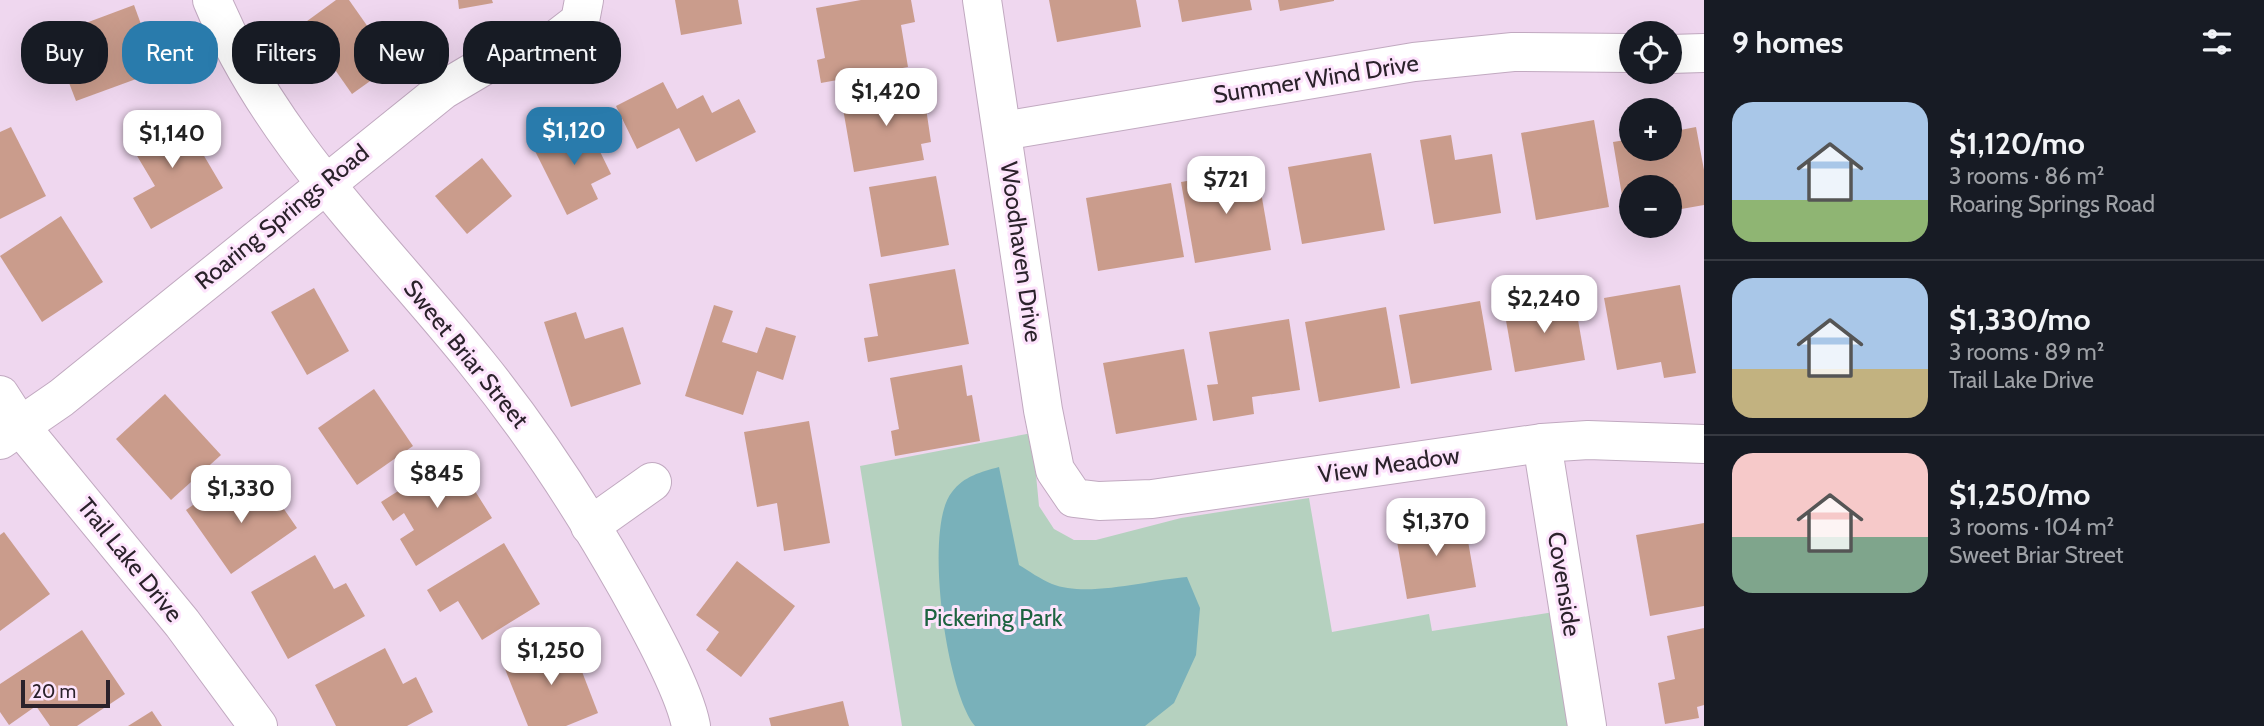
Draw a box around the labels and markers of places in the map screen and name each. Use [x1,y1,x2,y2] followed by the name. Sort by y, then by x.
[829,68,943,128] pin: $1,420
[517,108,631,167] pin: $1,120
[115,110,229,170] pin: $1,140
[1185,156,1267,216] pin: $721
[1487,276,1601,335] pin: $2,240
[396,450,478,510] pin: $845
[184,466,298,525] pin: $1,330
[1379,498,1493,558] pin: $1,370
[494,628,608,687] pin: $1,250

